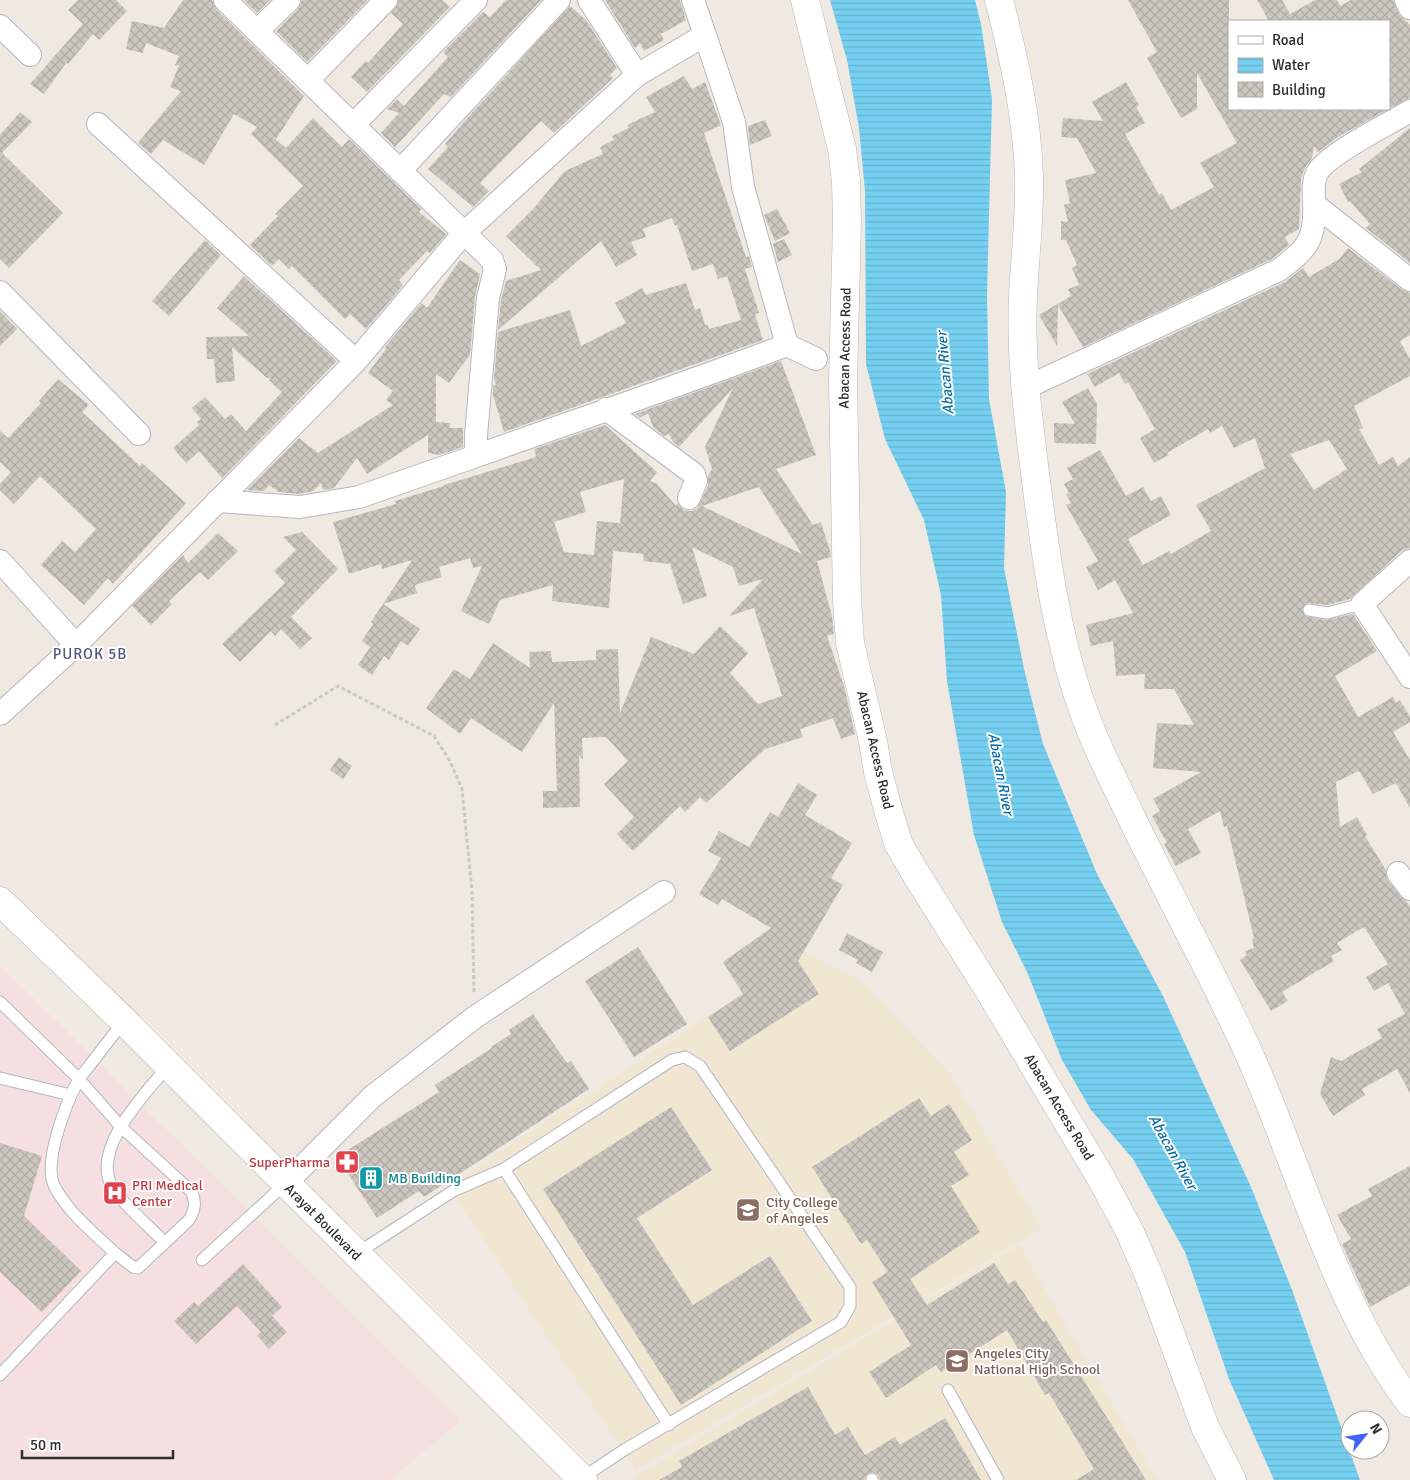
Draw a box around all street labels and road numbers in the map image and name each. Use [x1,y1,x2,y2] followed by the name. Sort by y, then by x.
[835,287,855,409] street label: Abacan Access Road
[853,689,897,811] street label: Abacan Access Road
[1021,1051,1097,1163] street label: Abacan Access Road
[281,1180,365,1264] street label: Arayat Boulevard

